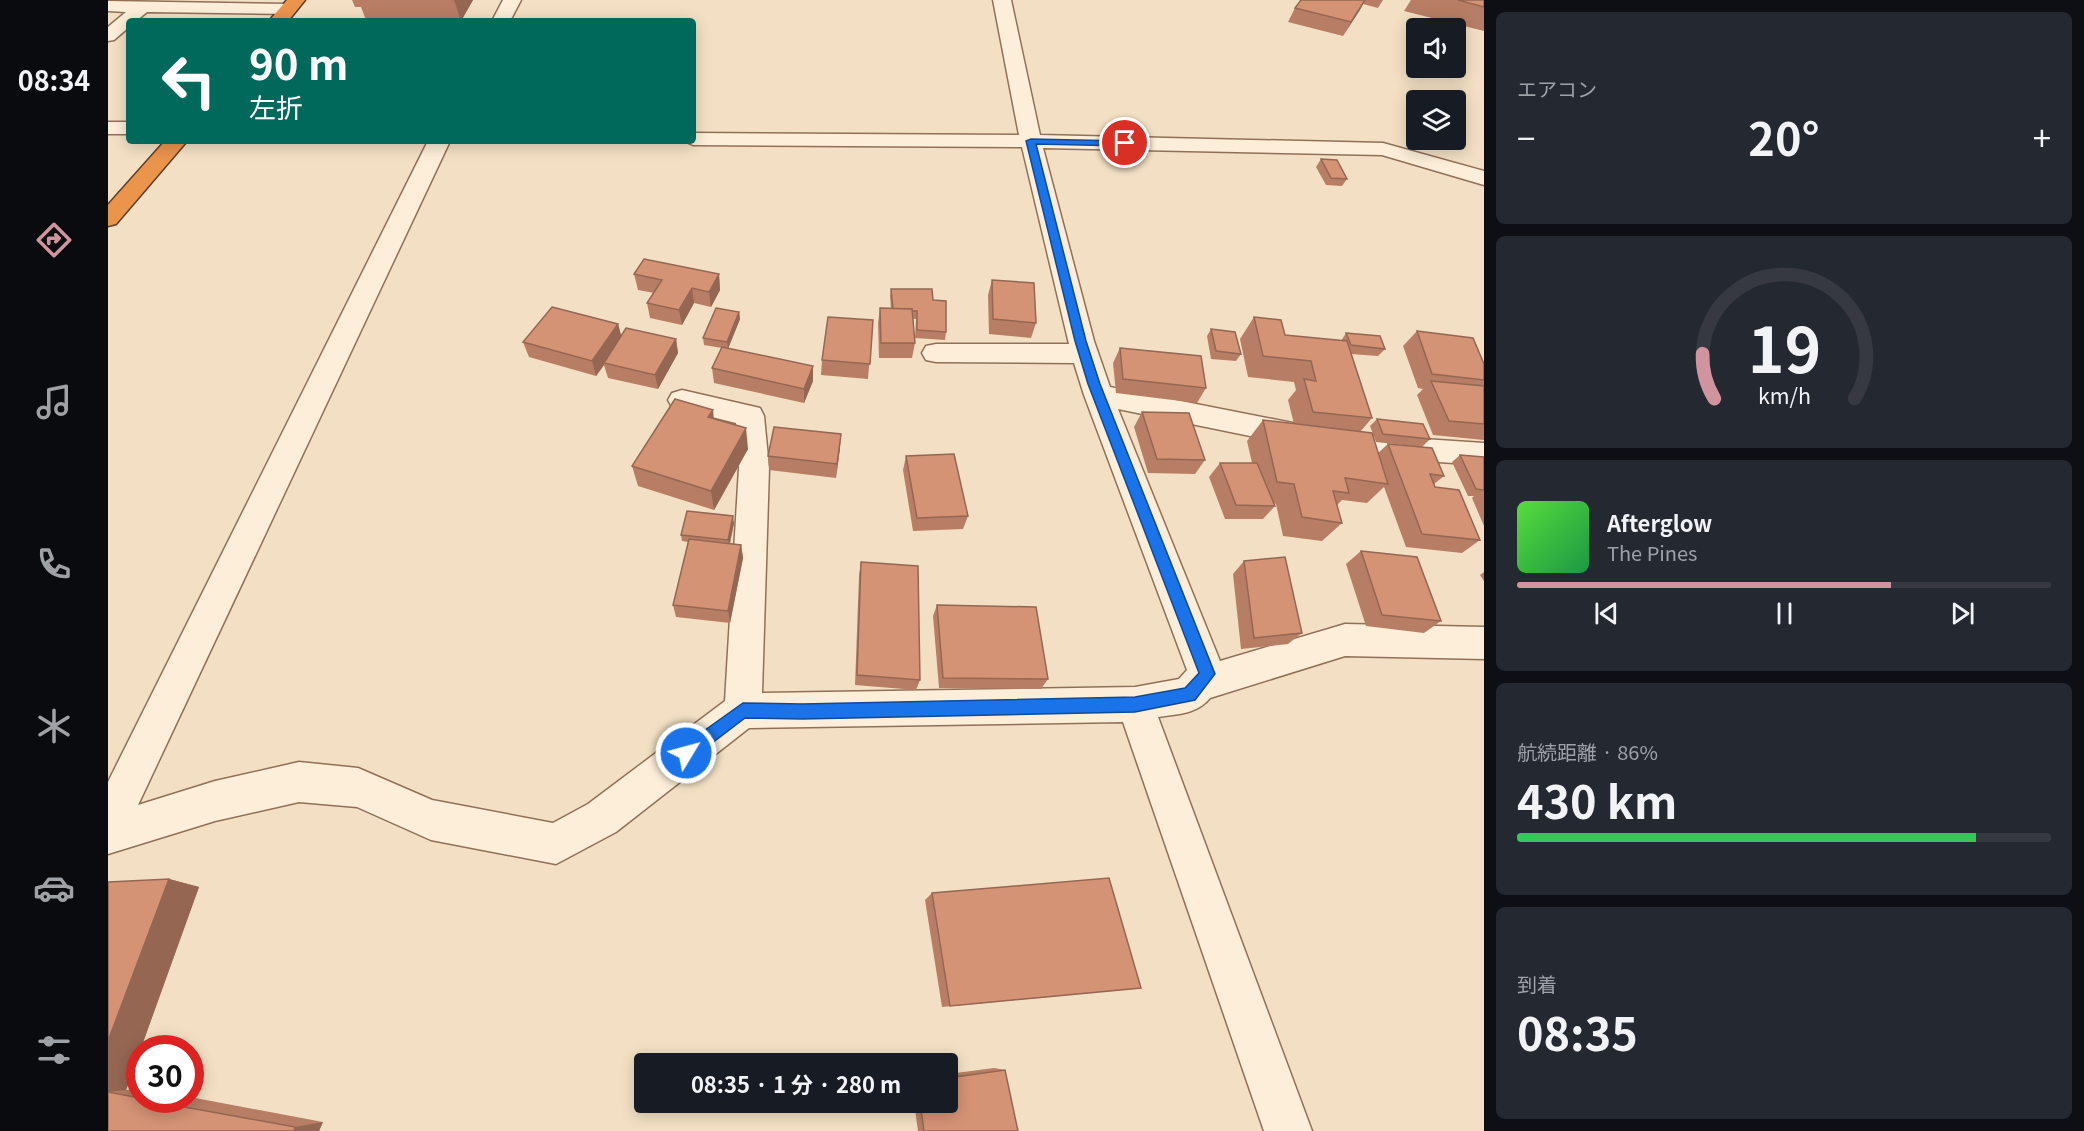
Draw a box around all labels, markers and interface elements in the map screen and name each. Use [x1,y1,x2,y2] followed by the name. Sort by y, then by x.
[1406,18,1466,150] map controls
[1406,18,1466,78] button: sound
[249,31,349,92] text: 90 m
[150,42,228,120] icon: left
[18,60,90,99] text: 08:34
[1517,74,1597,103] text: エアコン
[249,87,303,126] text: 左折
[1406,90,1466,150] button: layers
[1748,104,1820,169] text: 20°
[1517,113,1535,161] text: −
[2033,113,2051,161] text: +
[1099,117,1150,168] pin
[1108,126,1141,159] icon: arrive
[33,219,75,261] icon: directions
[1747,301,1821,391] text: 19
[1757,379,1811,410] text: km/h
[33,381,75,423] icon: music
[1607,506,1712,538] text: Afterglow
[1607,538,1697,567] text: The Pines
[33,543,75,585] icon: phone
[1590,597,1623,630] icon: previous
[1768,597,1801,630] icon: pause
[1946,597,1979,630] icon: next
[33,705,75,747] icon: climate
[654,721,718,785] position arrow
[1517,737,1658,766] text: 航続距離 · 86%
[1517,767,1677,832] text: 430 km
[33,867,75,909] icon: car
[1517,969,1557,998] text: 到着
[1517,999,1638,1064] text: 08:35
[33,1029,75,1071] icon: filters
[126,1035,204,1113] speed limit sign: 30
[691,1067,901,1099] text: 08:35 · 1 分 · 280 m

